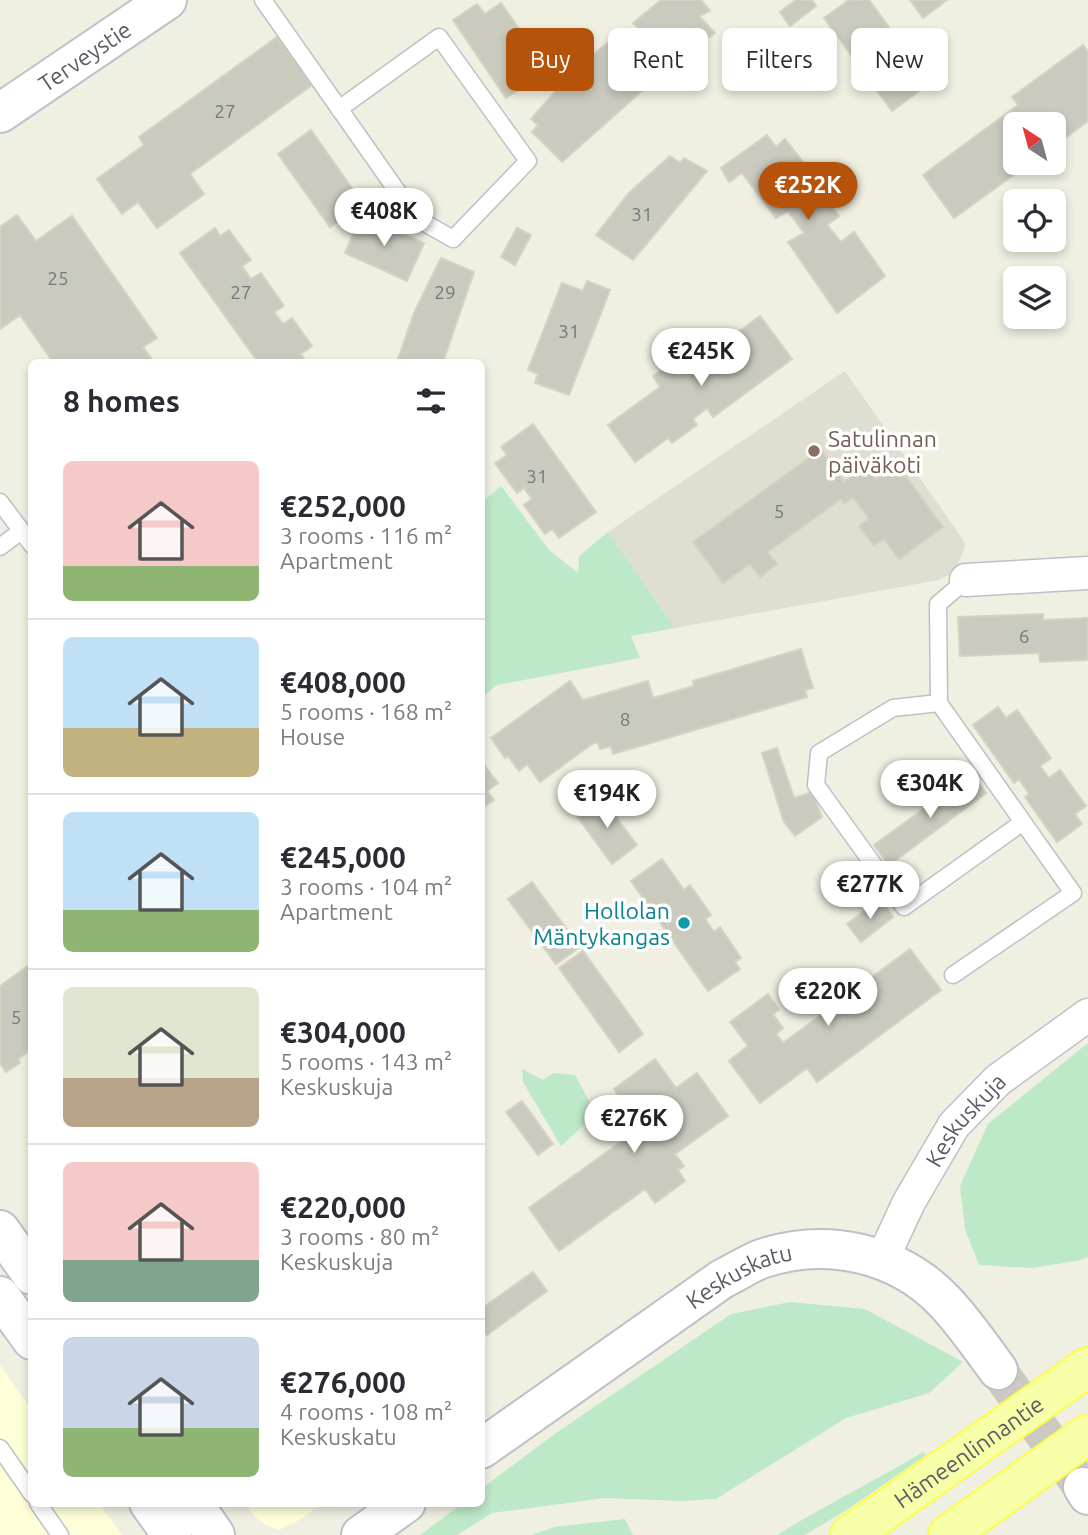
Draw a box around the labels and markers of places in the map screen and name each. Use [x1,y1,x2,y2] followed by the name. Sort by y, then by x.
[759,162,857,222] pin: €252K
[335,188,433,248] pin: €408K
[652,328,750,388] pin: €245K
[828,426,937,477] place label: Satulinnan päiväkoti
[806,443,822,459] marker: Satulinnan päiväkoti
[881,760,979,820] pin: €304K
[558,770,656,830] pin: €194K
[821,862,919,921] pin: €277K
[533,898,670,949] place label: Hollolan Mäntykangas
[676,915,692,931] marker: Hollolan Mäntykangas
[779,968,877,1028] pin: €220K
[585,1096,683,1155] pin: €276K

